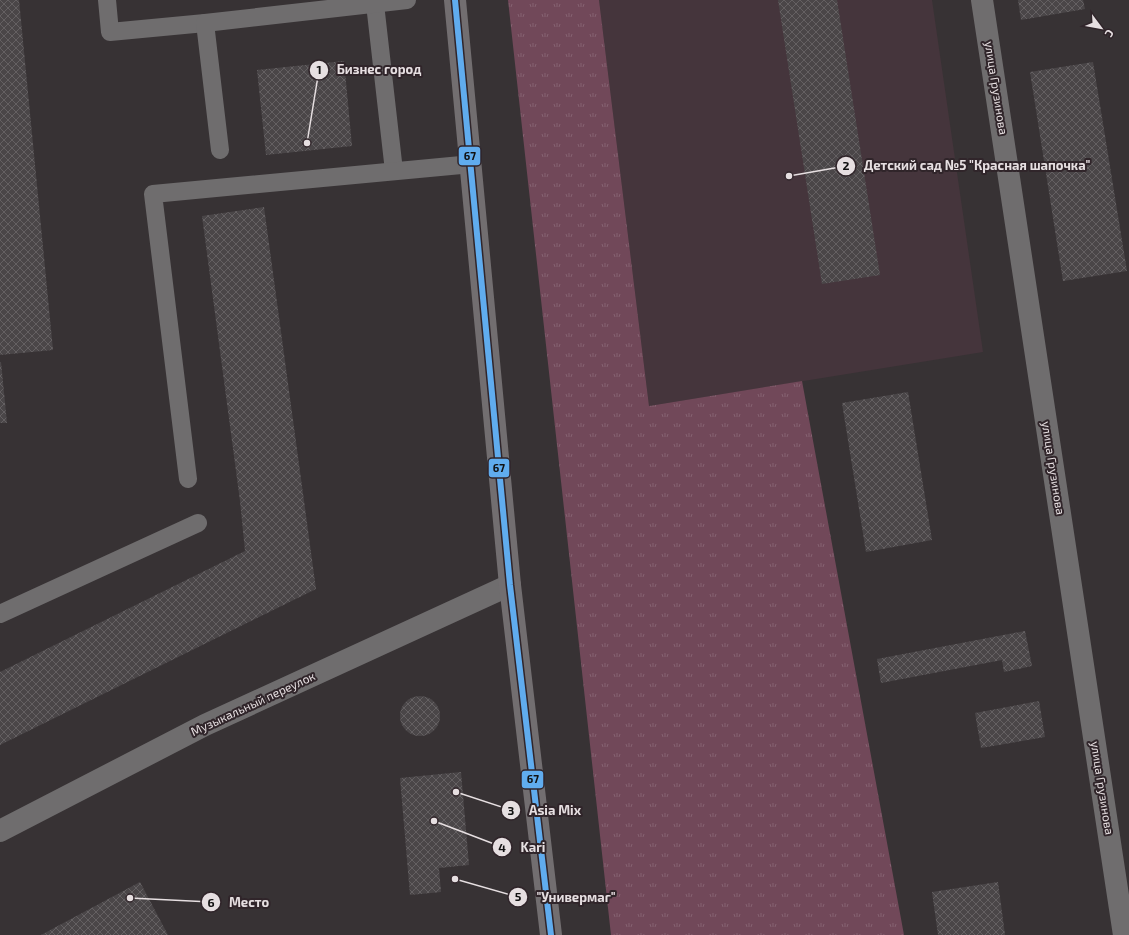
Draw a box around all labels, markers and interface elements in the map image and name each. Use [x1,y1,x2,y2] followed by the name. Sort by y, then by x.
[1081,8,1121,48] north arrow
[1102,27,1117,40] text: С
[982,40,1011,136] street label: улица Грузинова
[309,57,430,82] callout: Бизнес город
[337,61,421,77] text: Бизнес город
[316,62,322,76] text: 1
[458,146,481,166] line badge: 67
[464,149,476,162] text: 67
[836,153,1098,178] callout: Детский сад №5 "Красная шапочка"
[864,157,1090,173] text: Детский сад №5 "Красная шапочка"
[843,158,850,172] text: 2
[1039,420,1068,516] street label: улица Грузинова
[488,458,510,478] line badge: 67
[493,461,505,474] text: 67
[188,668,318,739] street label: Музыкальный переулок
[1088,740,1117,836] street label: улица Грузинова
[521,770,544,789] line badge: 67
[527,772,539,785] text: 67
[501,798,589,823] callout: Asia Mix
[529,802,582,818] text: Asia Mix
[508,803,515,817] text: 3
[492,835,553,860] callout: Kari
[521,839,545,855] text: Kari
[498,840,506,854] text: 4
[508,885,623,910] callout: "Универмаг"
[515,889,522,903] text: 5
[536,889,616,905] text: "Универмаг"
[201,890,277,915] callout: Место
[229,894,269,910] text: Место
[207,895,215,909] text: 6

